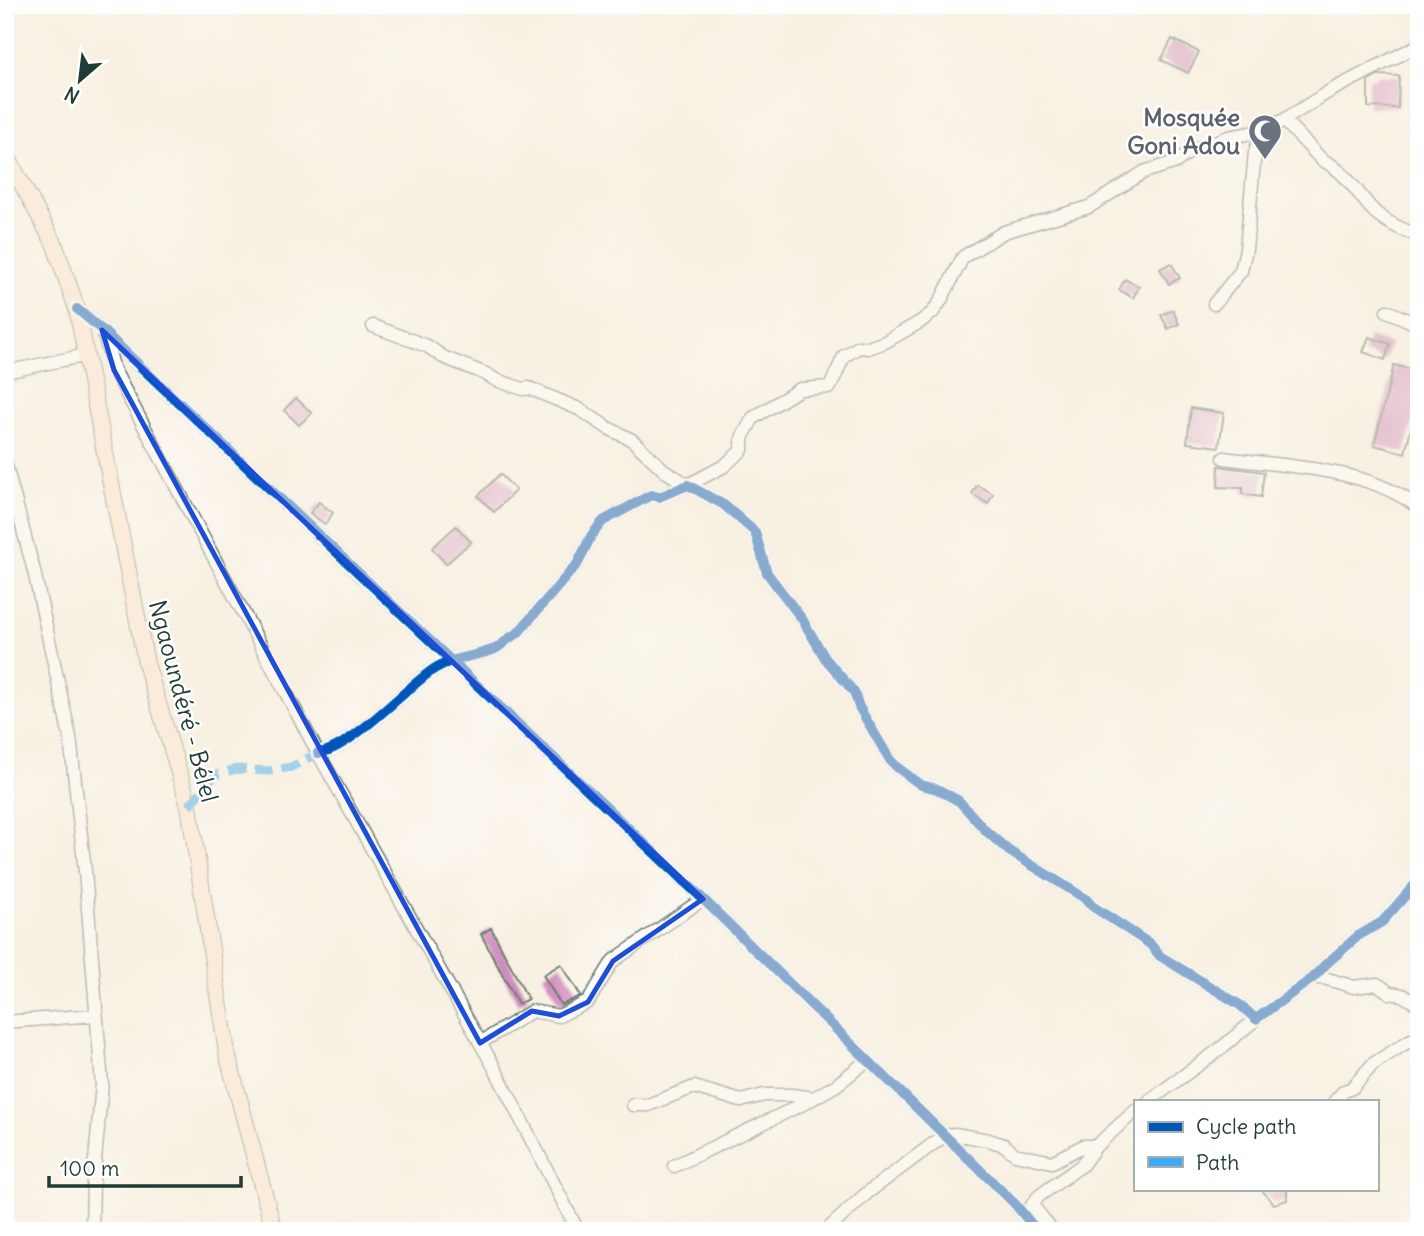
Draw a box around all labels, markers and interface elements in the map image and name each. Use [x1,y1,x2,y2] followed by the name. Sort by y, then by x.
[46,46,116,116] north arrow
[61,81,83,109] text: N
[1127,102,1240,160] place label: Mosquée Goni Adou
[1246,112,1284,161] mosque icon: Mosquée Goni Adou
[143,597,225,805] street label: Ngaoundéré - Bélel
[1134,1100,1378,1190] legend
[1196,1113,1296,1140] text: Cycle path
[49,1145,242,1189] scale bar
[1196,1149,1239,1176] text: Path
[60,1155,119,1182] text: 100 m

